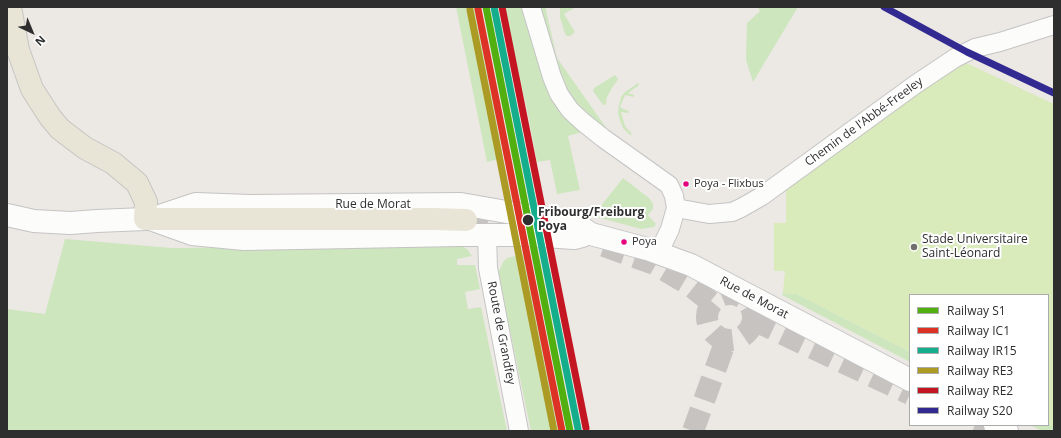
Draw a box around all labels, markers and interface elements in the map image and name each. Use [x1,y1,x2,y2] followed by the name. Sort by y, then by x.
[12,12,52,52] north arrow
[32,32,49,49] text: N
[802,74,926,170] street label: Chemin de l'Abbé-Freeley
[694,177,764,191] place label: Poya - Flixbus
[681,179,691,189] marker: Poya - Flixbus
[335,198,411,212] street label: Rue de Morat
[538,206,644,234] place label: Fribourg/Freiburg Poya
[521,213,535,227] marker: Fribourg/Freiburg Poya
[922,233,1028,261] place label: Stade Universitaire Saint-Léonard
[632,235,657,249] place label: Poya
[619,237,629,247] marker: Poya
[909,242,919,252] marker: Stade Universitaire Saint-Léonard
[717,274,791,322] street label: Rue de Morat
[484,280,518,386] street label: Route de Grandfey
[909,294,1049,426] legend
[947,302,1006,319] text: Railway S1
[947,322,1010,339] text: Railway IC1
[947,342,1017,359] text: Railway IR15
[947,362,1013,379] text: Railway RE3
[947,382,1013,399] text: Railway RE2
[947,402,1013,419] text: Railway S20

